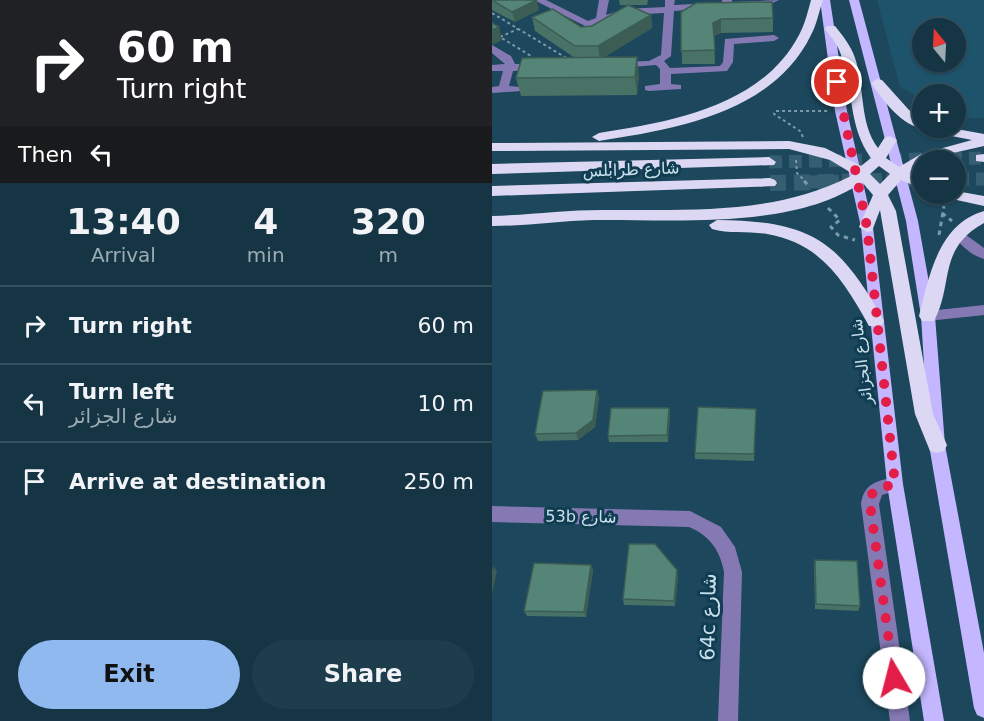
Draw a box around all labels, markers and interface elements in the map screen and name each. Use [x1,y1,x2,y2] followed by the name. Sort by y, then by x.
[912,18,966,72] north arrow
[912,18,966,204] map controls
[117,23,234,72] text: 60 m
[18,24,96,102] icon: right
[811,56,862,107] pin
[820,65,853,98] icon: arrive
[117,73,246,104] text: Turn right
[912,84,966,138] button: +
[85,138,118,171] icon: left
[18,142,73,167] text: Then
[912,150,966,204] button: −
[582,158,680,182] street label: شارع طرابلس
[66,201,181,242] text: 13:40
[253,201,278,242] text: 4
[351,201,426,242] text: 320
[91,243,156,267] text: Arrival
[247,243,285,267] text: min
[379,243,398,267] text: m
[18,309,51,342] icon: right
[69,313,192,338] text: Turn right
[418,313,474,338] text: 60 m
[847,318,877,407] street label: شارع الجزائر
[69,379,174,404] text: Turn left
[18,387,51,420] icon: left
[418,391,474,416] text: 10 m
[69,404,178,428] text: شارع الجزائر
[18,465,51,498] icon: arrive
[69,469,326,494] text: Arrive at destination
[404,469,474,494] text: 250 m
[545,506,617,528] street label: 53b شارع
[695,573,721,661] street label: 64c شارع
[18,640,240,709] button: Exit
[252,640,474,709] button: Share
[862,646,926,710] position arrow

